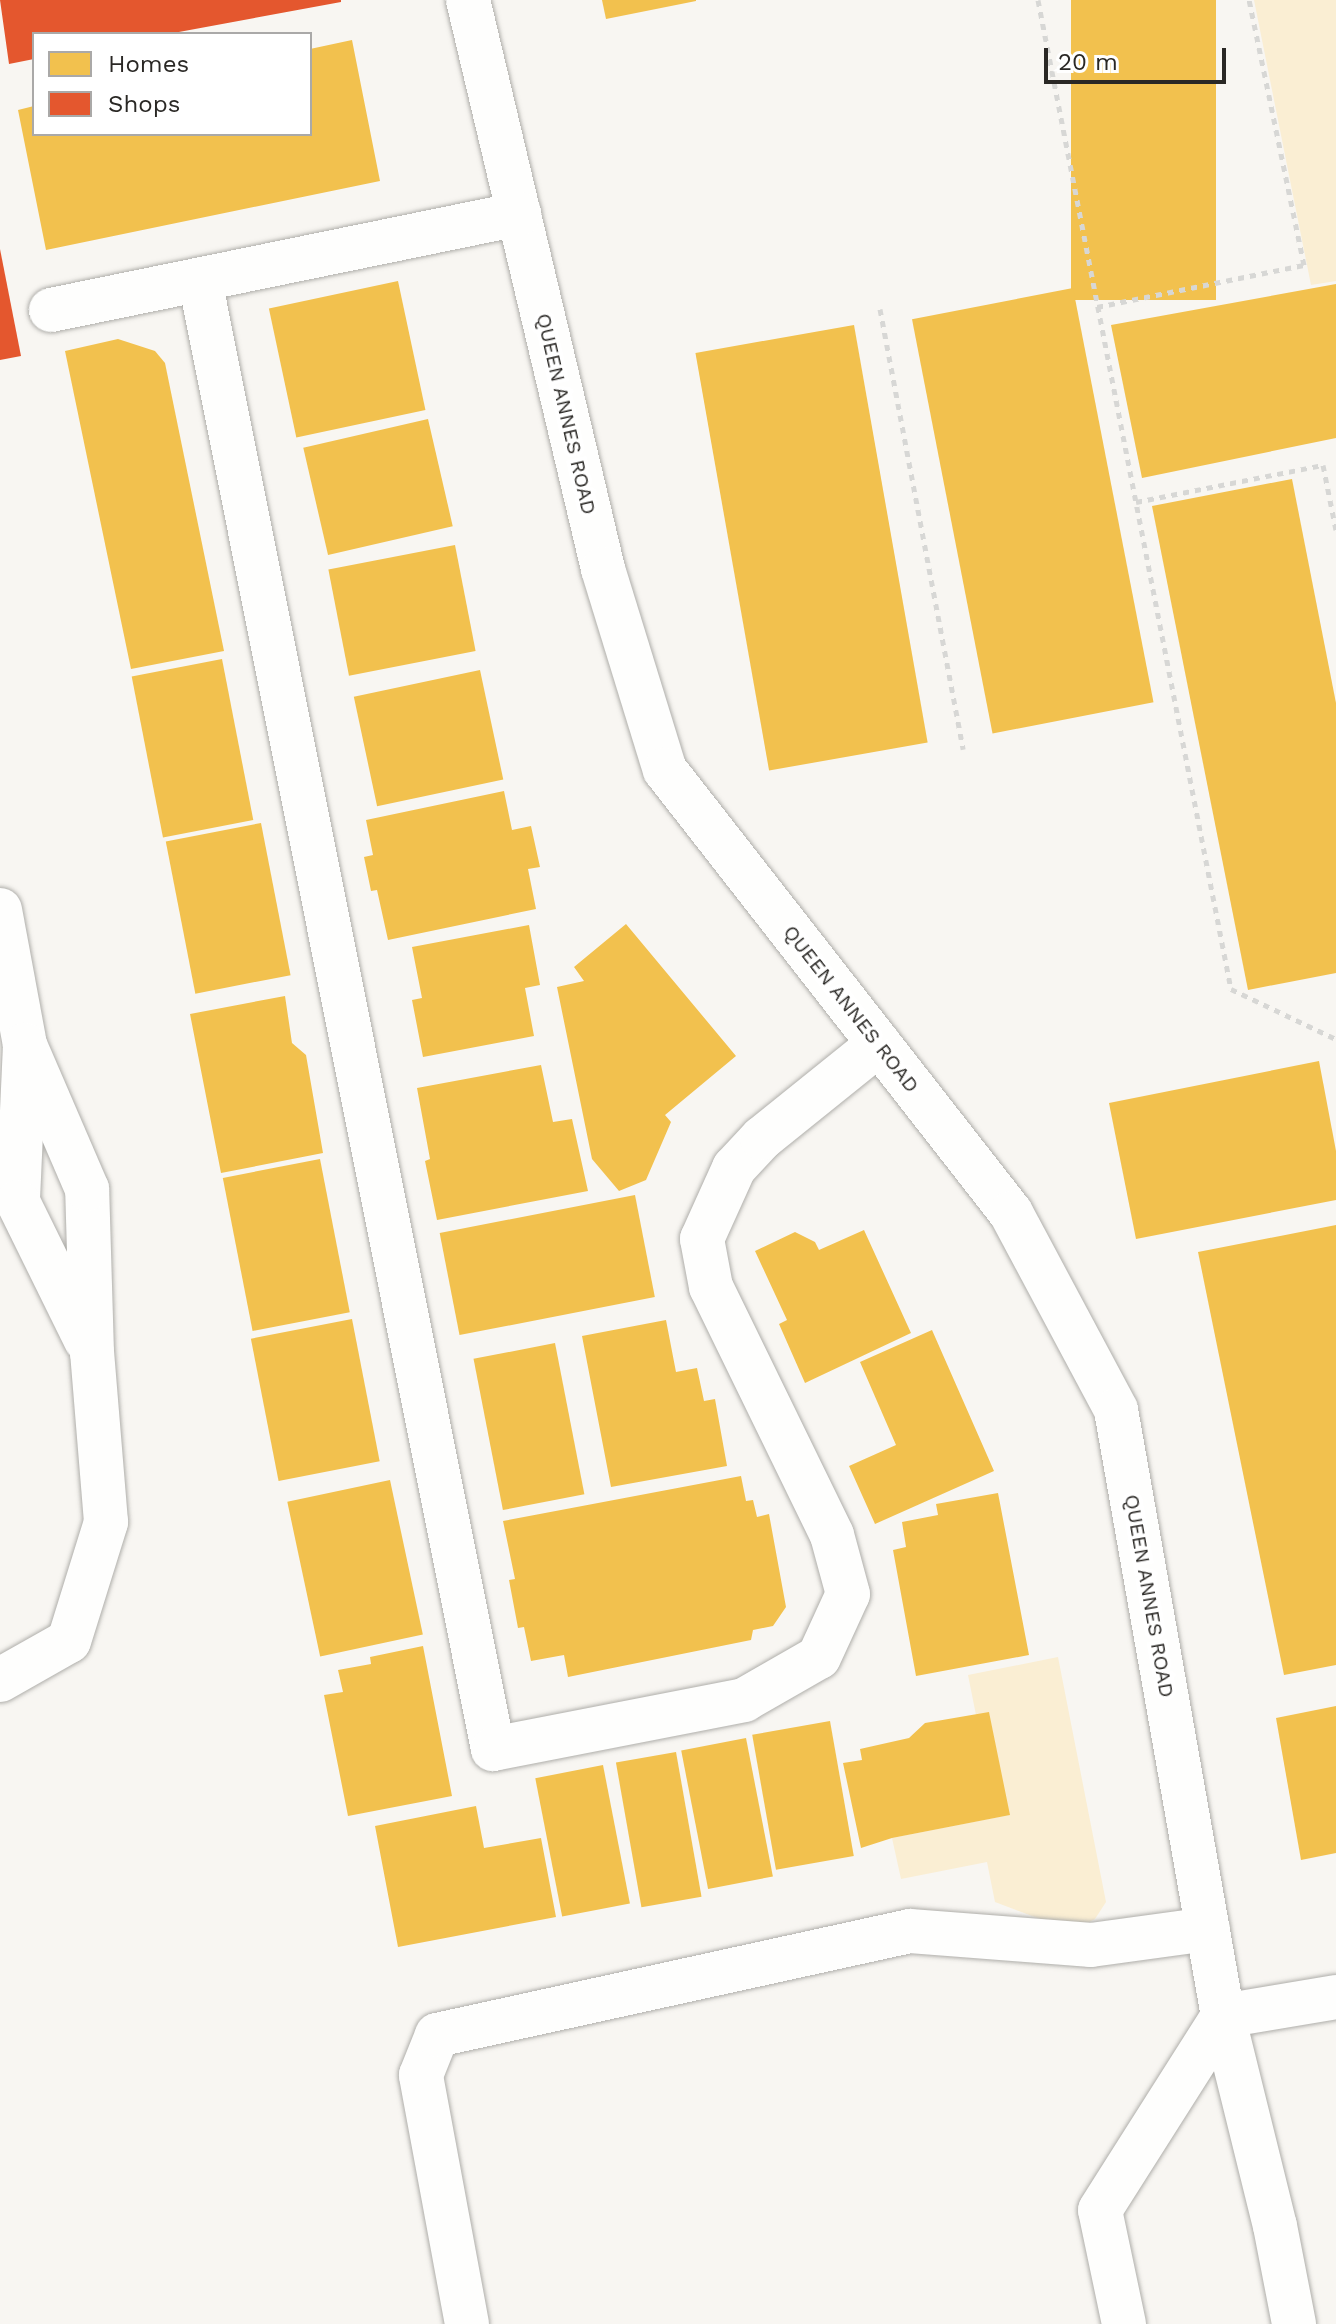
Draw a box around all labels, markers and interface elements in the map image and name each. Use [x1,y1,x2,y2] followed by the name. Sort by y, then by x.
[32,32,312,136] legend
[1048,32,1230,82] scale bar
[1058,48,1118,76] text: 20 m
[108,50,189,78] text: Homes
[108,90,180,118] text: Shops
[531,311,601,517] street label: QUEEN ANNES ROAD
[778,920,924,1098] street label: QUEEN ANNES ROAD
[1119,1492,1179,1700] street label: QUEEN ANNES ROAD

